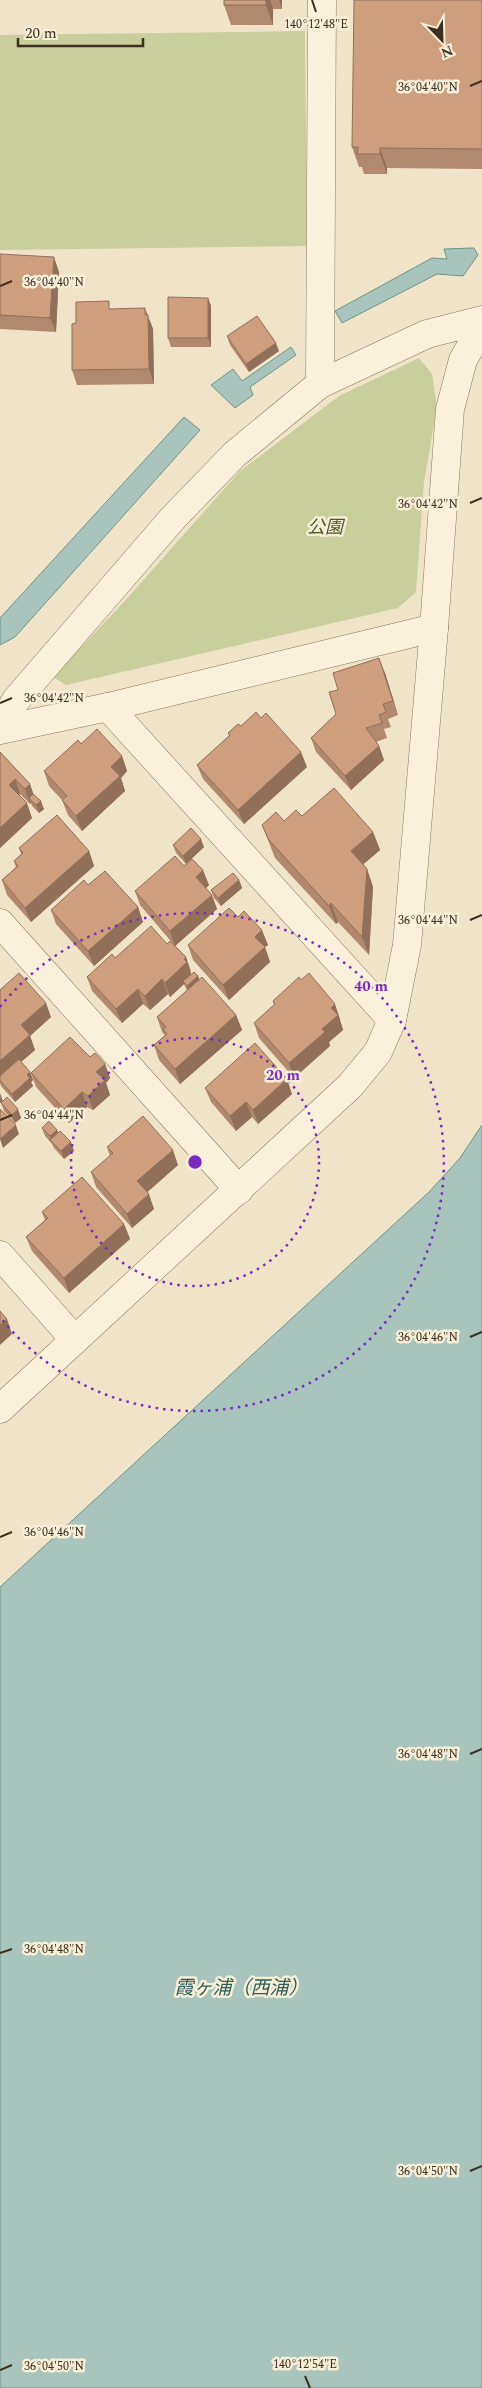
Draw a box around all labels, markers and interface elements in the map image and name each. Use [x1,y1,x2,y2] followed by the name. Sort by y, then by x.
[18,15,142,47] scale bar
[284,15,348,34] text: 140°12'48"E
[417,15,467,65] north arrow
[25,22,57,45] text: 20 m
[438,40,456,63] text: N
[398,78,458,97] text: 36°04'40"N
[24,273,84,292] text: 36°04'40"N
[398,495,458,514] text: 36°04'42"N
[307,514,346,541] park label: 公園
[24,689,84,708] text: 36°04'42"N
[398,911,458,930] text: 36°04'44"N
[354,975,389,998] text: 40 m
[266,1064,301,1087] text: 20 m
[24,1106,84,1125] text: 36°04'44"N
[186,1153,204,1171] centre of rings
[398,1328,458,1347] text: 36°04'46"N
[24,1523,84,1542] text: 36°04'46"N
[398,1745,458,1764] text: 36°04'48"N
[24,1940,84,1959] text: 36°04'48"N
[174,1974,308,2003] water label: 霞ヶ浦（西浦）
[398,2162,458,2181] text: 36°04'50"N
[273,2355,337,2374] text: 140°12'54"E
[24,2357,84,2376] text: 36°04'50"N

